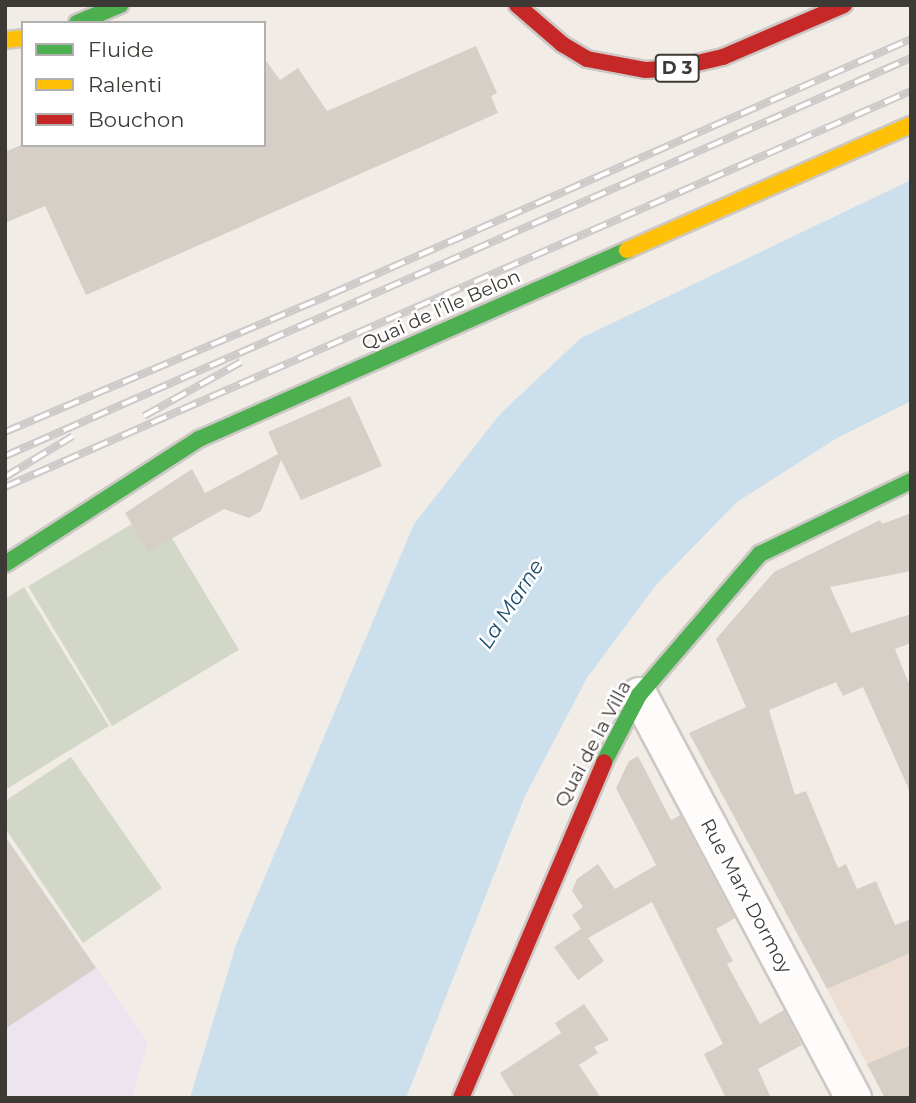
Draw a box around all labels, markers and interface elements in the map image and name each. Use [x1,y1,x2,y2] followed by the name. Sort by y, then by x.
[21,21,266,147] legend
[88,37,154,62] text: Fluide
[654,54,700,82] road number: D 3
[88,72,162,97] text: Ralenti
[88,107,184,132] text: Bouchon
[358,265,524,355] street label: Quai de l'Île Belon
[473,555,549,653] water label: La Marne
[550,677,636,811] street label: Quai de la Villa
[696,815,796,977] street label: Rue Marx Dormoy

